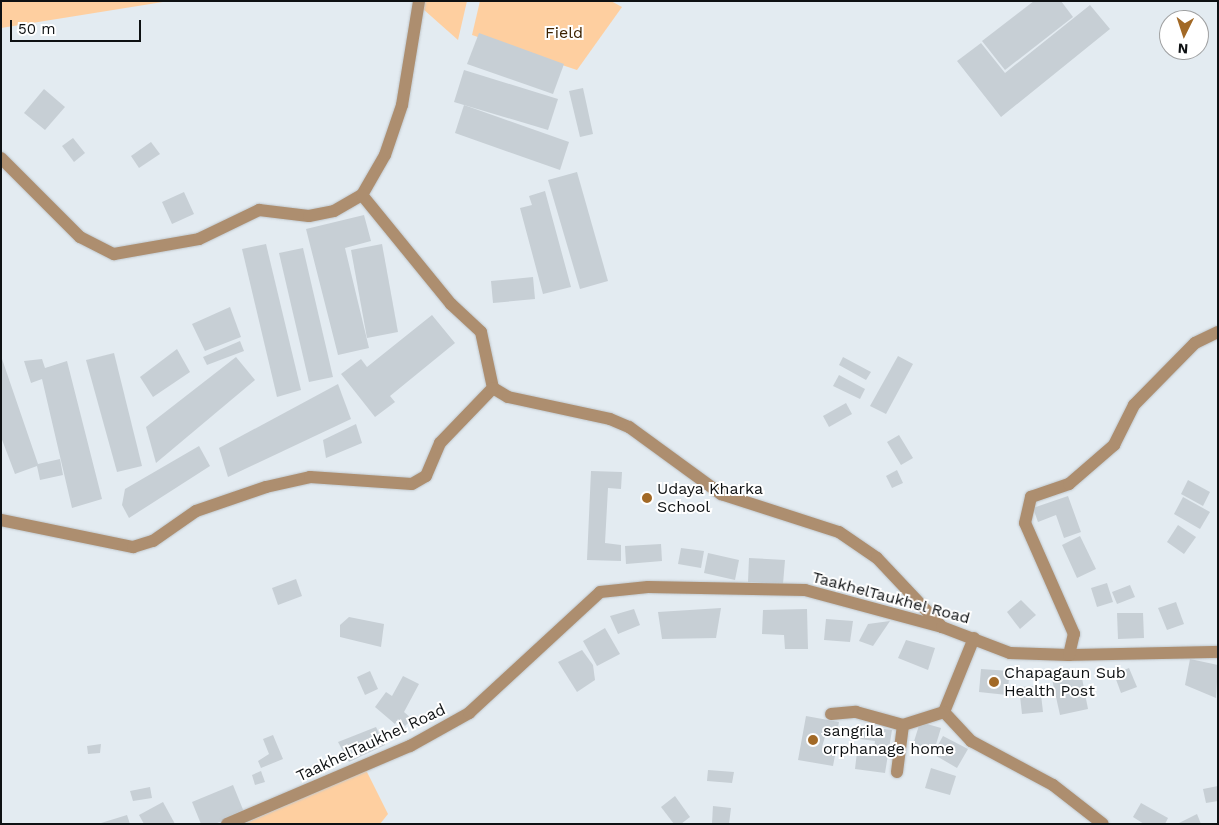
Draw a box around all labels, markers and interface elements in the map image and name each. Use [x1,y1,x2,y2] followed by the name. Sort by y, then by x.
[12,10,144,42] scale bar
[1159,10,1209,60] north arrow
[18,20,55,38] text: 50 m
[545,23,583,43] park label: Field
[1177,41,1189,57] text: N
[657,479,763,517] place label: Udaya Kharka School
[641,492,653,504] marker: Udaya Kharka School
[810,568,972,628] street label: TaakhelTaukhel Road
[1004,663,1126,701] place label: Chapagaun Sub Health Post
[988,676,1000,688] marker: Chapagaun Sub Health Post
[293,700,449,786] street label: TaakhelTaukhel Road
[823,721,954,759] place label: sangrila orphanage home
[807,734,819,746] marker: sangrila orphanage home

